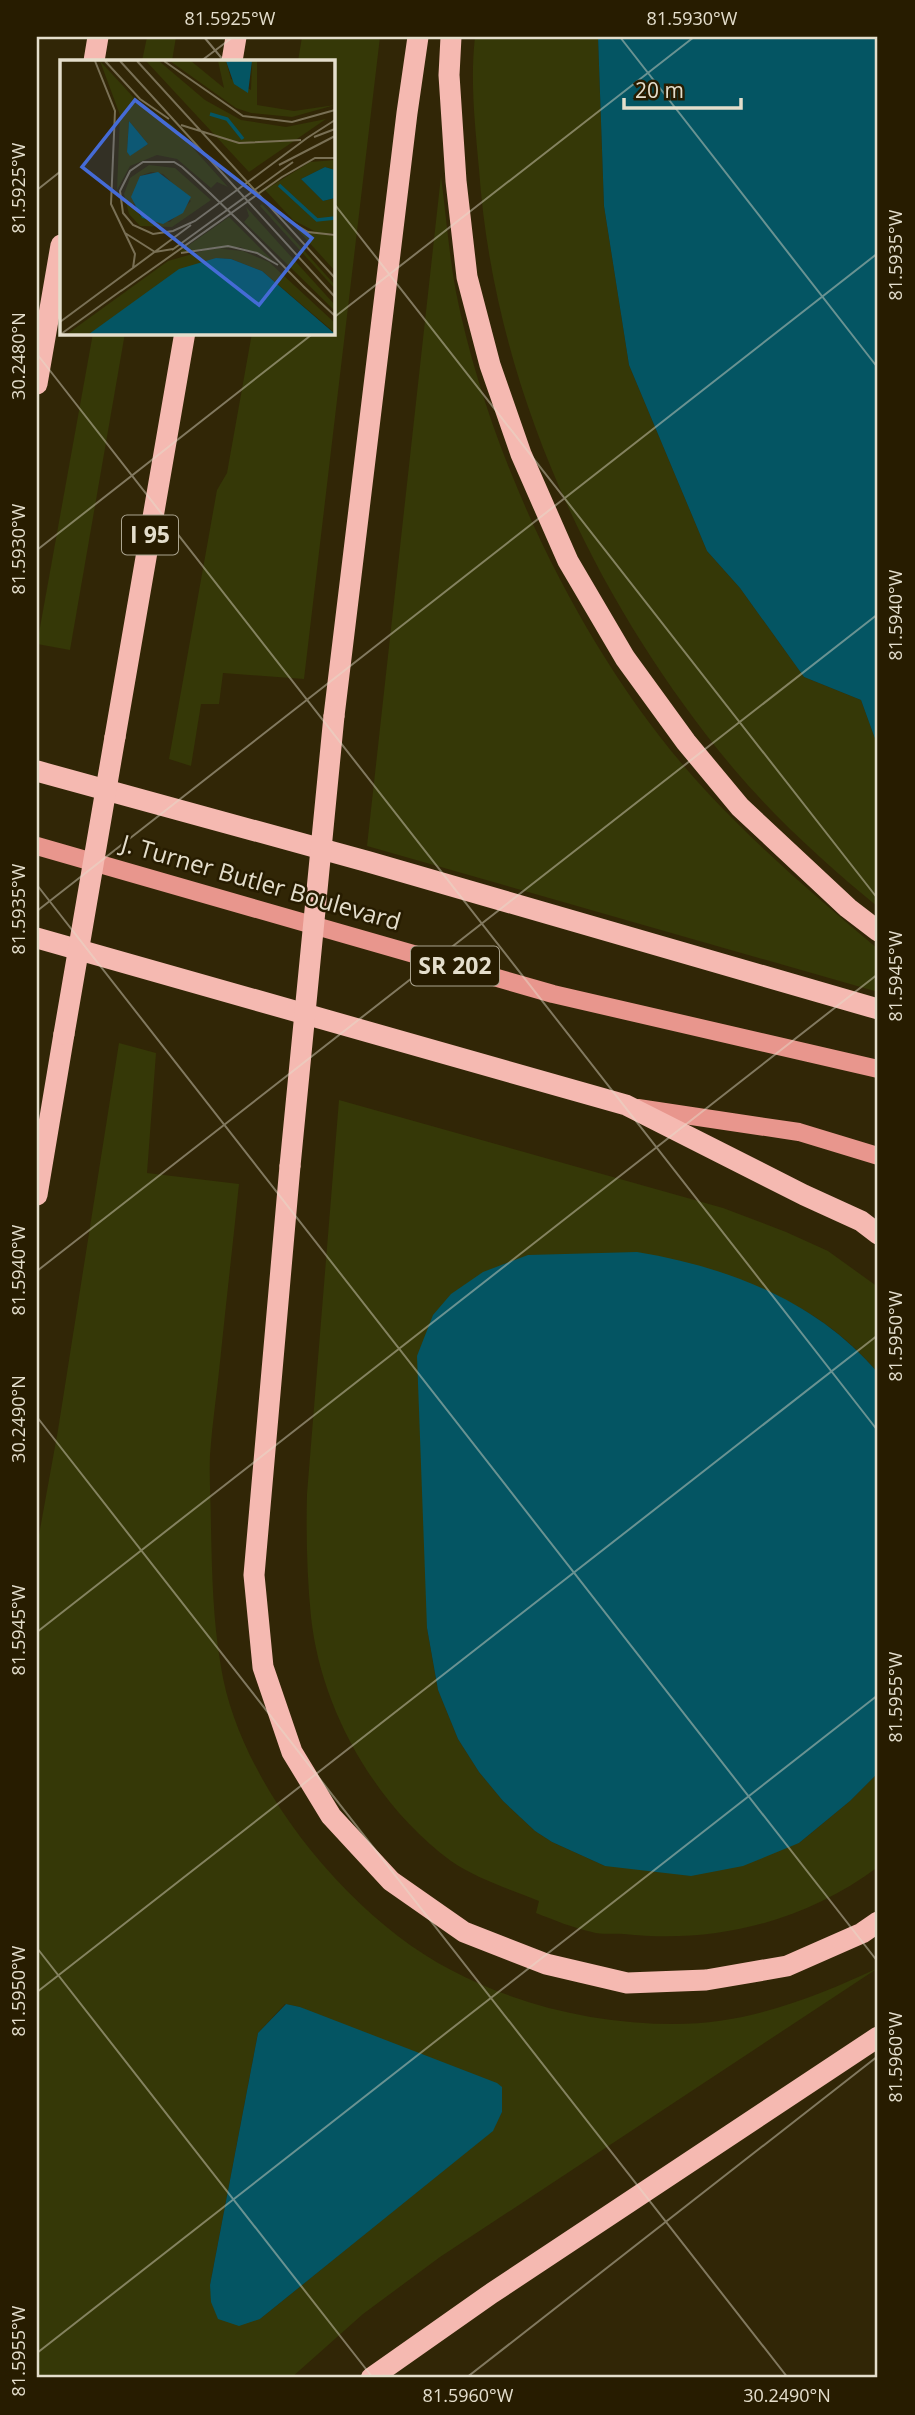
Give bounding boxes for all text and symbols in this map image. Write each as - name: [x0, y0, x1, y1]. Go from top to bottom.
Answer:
- text: 81.5925°W: [185, 6, 276, 30]
- text: 81.5930°W: [647, 6, 738, 30]
- inset map: [60, 60, 334, 334]
- scale bar: [624, 66, 742, 110]
- text: 20 m: [635, 76, 684, 104]
- text: 81.5925°W: [6, 142, 30, 233]
- text: 81.5935°W: [883, 209, 907, 300]
- text: 30.2480°N: [6, 312, 30, 400]
- text: 81.5930°W: [6, 503, 30, 594]
- road number: I 95: [122, 516, 178, 554]
- text: 81.5940°W: [883, 569, 907, 660]
- street label: J. Turner Butler Boulevard: [116, 825, 405, 937]
- text: 81.5935°W: [6, 863, 30, 954]
- text: 81.5945°W: [883, 930, 907, 1021]
- road number: SR 202: [411, 946, 499, 986]
- text: 81.5940°W: [6, 1224, 30, 1315]
- text: 81.5950°W: [883, 1290, 907, 1381]
- text: 30.2490°N: [6, 1375, 30, 1463]
- text: 81.5945°W: [6, 1584, 30, 1675]
- text: 81.5955°W: [883, 1651, 907, 1742]
- text: 81.5950°W: [6, 1945, 30, 2036]
- text: 81.5960°W: [883, 2011, 907, 2102]
- text: 81.5955°W: [6, 2305, 30, 2396]
- text: 81.5960°W: [423, 2383, 514, 2407]
- text: 30.2490°N: [743, 2383, 831, 2407]

